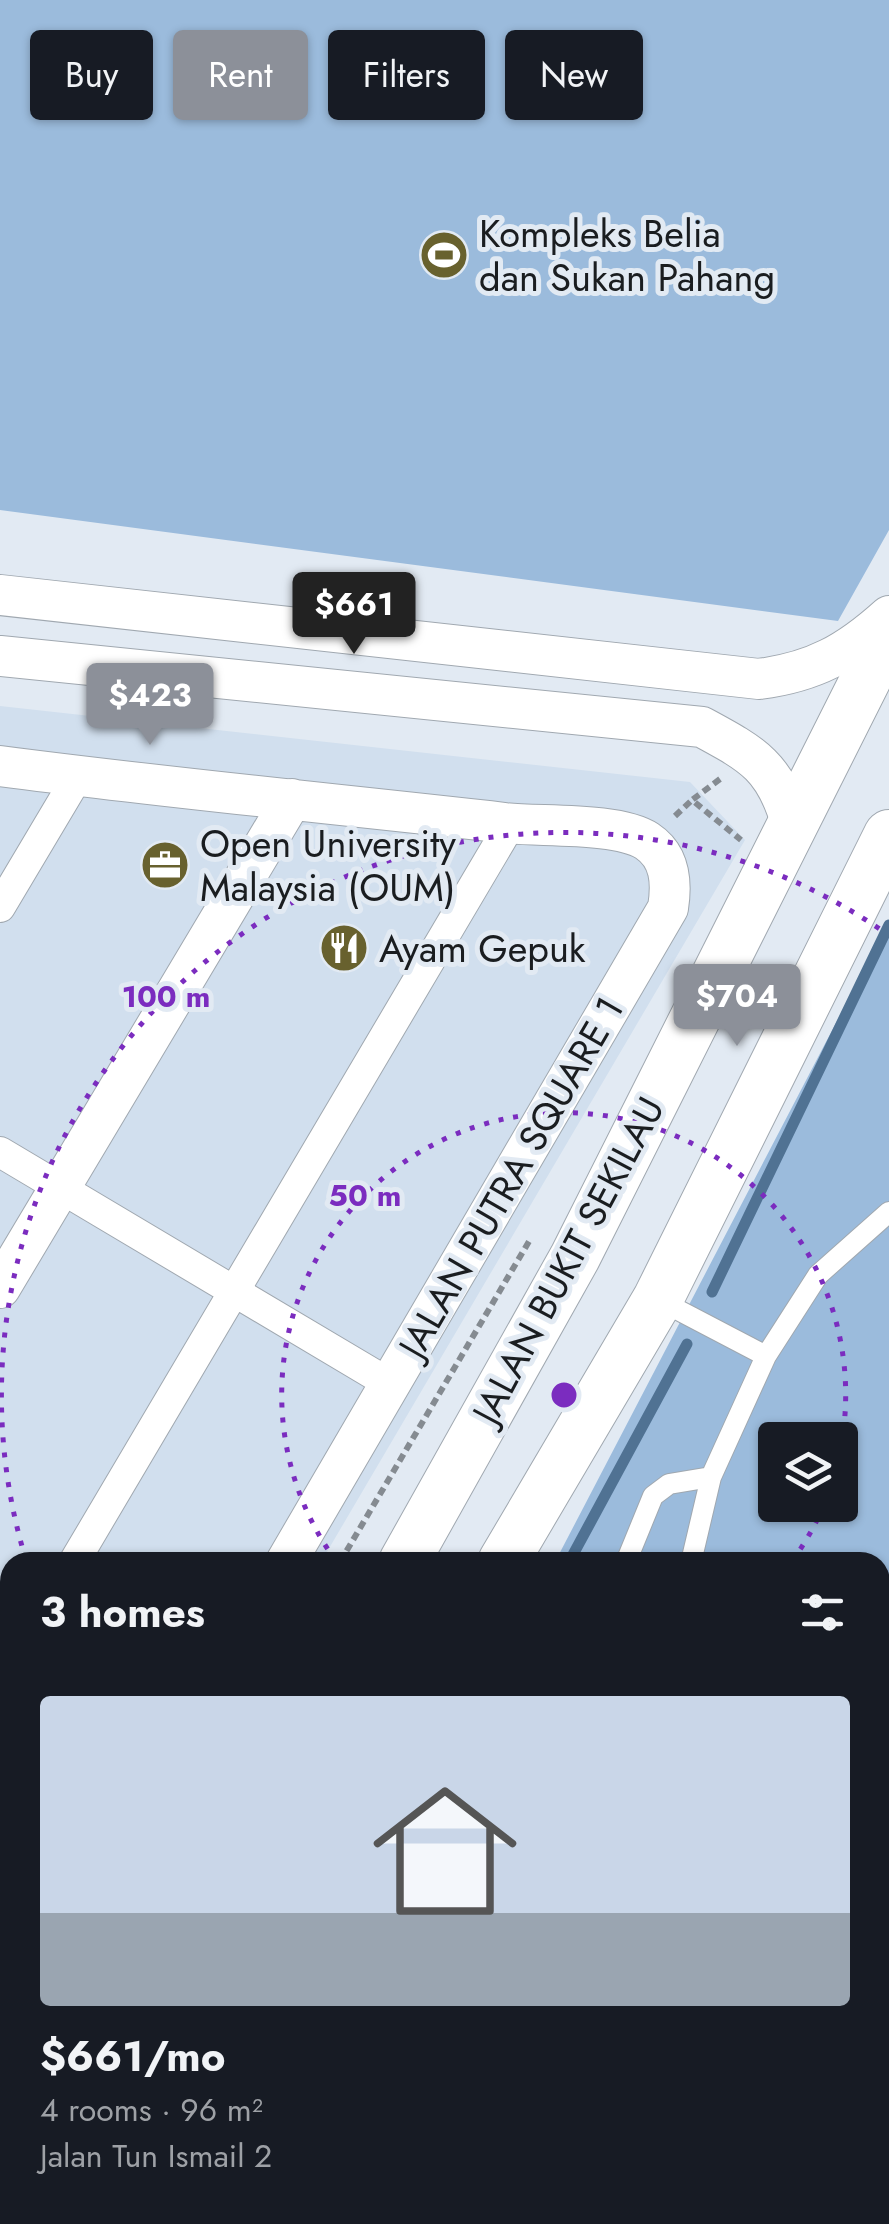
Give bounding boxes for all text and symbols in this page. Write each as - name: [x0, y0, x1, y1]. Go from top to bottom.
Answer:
- chip: Buy: [30, 30, 153, 120]
- chip: Rent: [173, 30, 308, 120]
- chip: Filters: [328, 30, 485, 120]
- chip: New: [505, 30, 643, 120]
- place label: Kompleks Belia dan Sukan Pahang: [479, 206, 775, 305]
- sports icon: Kompleks Belia dan Sukan Pahang: [418, 229, 470, 281]
- pin: $661: [295, 572, 413, 657]
- text: $661: [314, 581, 394, 627]
- pin: $423: [91, 663, 209, 748]
- text: $423: [108, 672, 192, 718]
- place label: Open University Malaysia (OUM): [200, 816, 456, 915]
- office icon: Open University Malaysia (OUM): [139, 839, 191, 891]
- place label: Ayam Gepuk: [379, 921, 586, 976]
- restaurant icon: Ayam Gepuk: [318, 922, 370, 974]
- pin: $704: [678, 964, 796, 1049]
- text: $704: [696, 973, 778, 1019]
- text: 100 m: [122, 975, 210, 1018]
- street label: JALAN PUTRA SQUARE 1: [382, 986, 637, 1372]
- street label: JALAN BUKIT SEKILAU: [456, 1087, 677, 1438]
- text: 50 m: [329, 1174, 401, 1217]
- centre of rings: [546, 1377, 582, 1413]
- map controls: [758, 1422, 858, 1522]
- button: layers: [758, 1422, 858, 1522]
- text: 3 homes: [40, 1582, 205, 1643]
- icon: filters: [795, 1585, 850, 1640]
- icon: home: [355, 1761, 535, 1941]
- text: $661/mo: [40, 2026, 226, 2087]
- text: 4 rooms · 96 m²: [40, 2087, 263, 2133]
- text: Jalan Tun Ismail 2: [40, 2133, 272, 2179]

